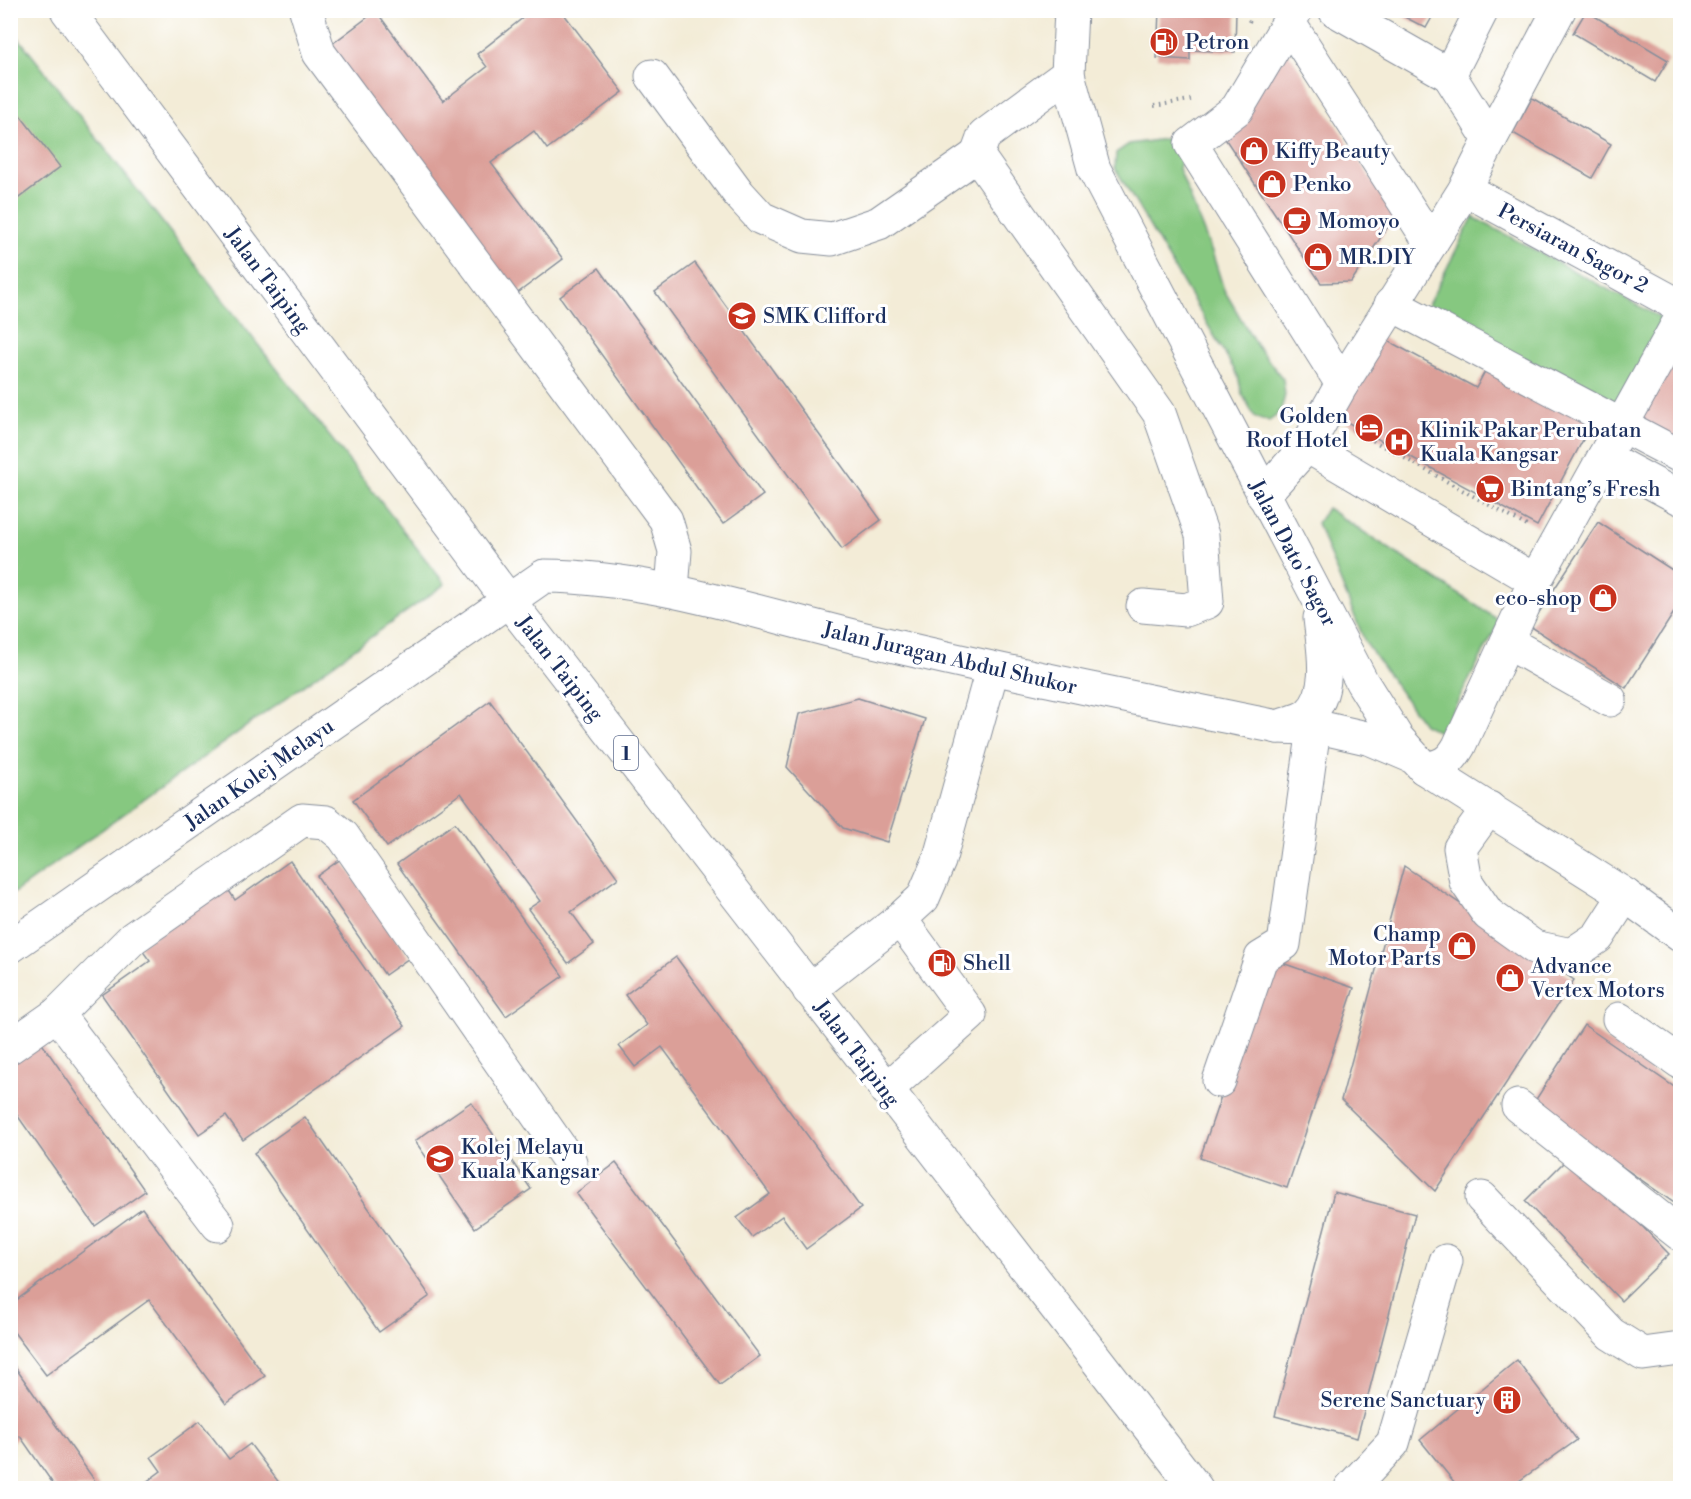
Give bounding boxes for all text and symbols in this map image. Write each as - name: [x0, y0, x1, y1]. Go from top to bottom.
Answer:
- fuel station icon: Petron: [1148, 26, 1180, 58]
- place label: Petron: [1185, 30, 1250, 56]
- shop icon: Kiffy Beauty: [1238, 135, 1270, 167]
- place label: Kiffy Beauty: [1275, 139, 1392, 165]
- shop icon: Penko: [1256, 168, 1288, 200]
- place label: Penko: [1293, 172, 1352, 198]
- street label: Persiaran Sagor 2: [1493, 198, 1652, 299]
- cafe icon: Momoyo: [1281, 205, 1313, 237]
- place label: Momoyo: [1318, 209, 1400, 235]
- street label: Jalan Taiping: [218, 221, 316, 339]
- shop icon: MR.DIY: [1302, 241, 1334, 273]
- place label: MR.DIY: [1339, 245, 1416, 271]
- school or university icon: SMK Clifford: [726, 300, 758, 332]
- place label: SMK Clifford: [763, 304, 887, 330]
- place label: Golden Roof Hotel: [1246, 404, 1348, 454]
- hotel icon: Golden Roof Hotel: [1353, 412, 1385, 444]
- place label: Klinik Pakar Perubatan Kuala Kangsar: [1420, 418, 1642, 468]
- hospital icon: Klinik Pakar Perubatan Kuala Kangsar: [1383, 426, 1415, 458]
- supermarket icon: Bintang’s Fresh: [1474, 473, 1506, 505]
- street label: Jalan Dato' Sagor: [1242, 475, 1342, 631]
- place label: Bintang’s Fresh: [1510, 477, 1661, 503]
- shop icon: eco-shop: [1587, 582, 1619, 614]
- place label: eco-shop: [1495, 586, 1582, 612]
- street label: Jalan Taiping: [509, 610, 609, 727]
- street label: Jalan Juragan Abdul Shukor: [819, 617, 1080, 701]
- street label: Jalan Kolej Melayu: [179, 714, 339, 837]
- road number: 1: [614, 736, 638, 770]
- place label: Champ Motor Parts: [1328, 922, 1441, 972]
- shop icon: Champ Motor Parts: [1446, 930, 1478, 962]
- fuel station icon: Shell: [926, 947, 958, 979]
- place label: Shell: [963, 951, 1011, 977]
- place label: Advance Vertex Motors: [1530, 954, 1665, 1004]
- shop icon: Advance Vertex Motors: [1494, 962, 1526, 994]
- street label: Jalan Taiping: [807, 994, 905, 1112]
- place label: Kolej Melayu Kuala Kangsar: [461, 1135, 599, 1185]
- school or university icon: Kolej Melayu Kuala Kangsar: [424, 1143, 456, 1175]
- building icon: Serene Sanctuary: [1491, 1384, 1523, 1416]
- place label: Serene Sanctuary: [1321, 1388, 1487, 1414]

